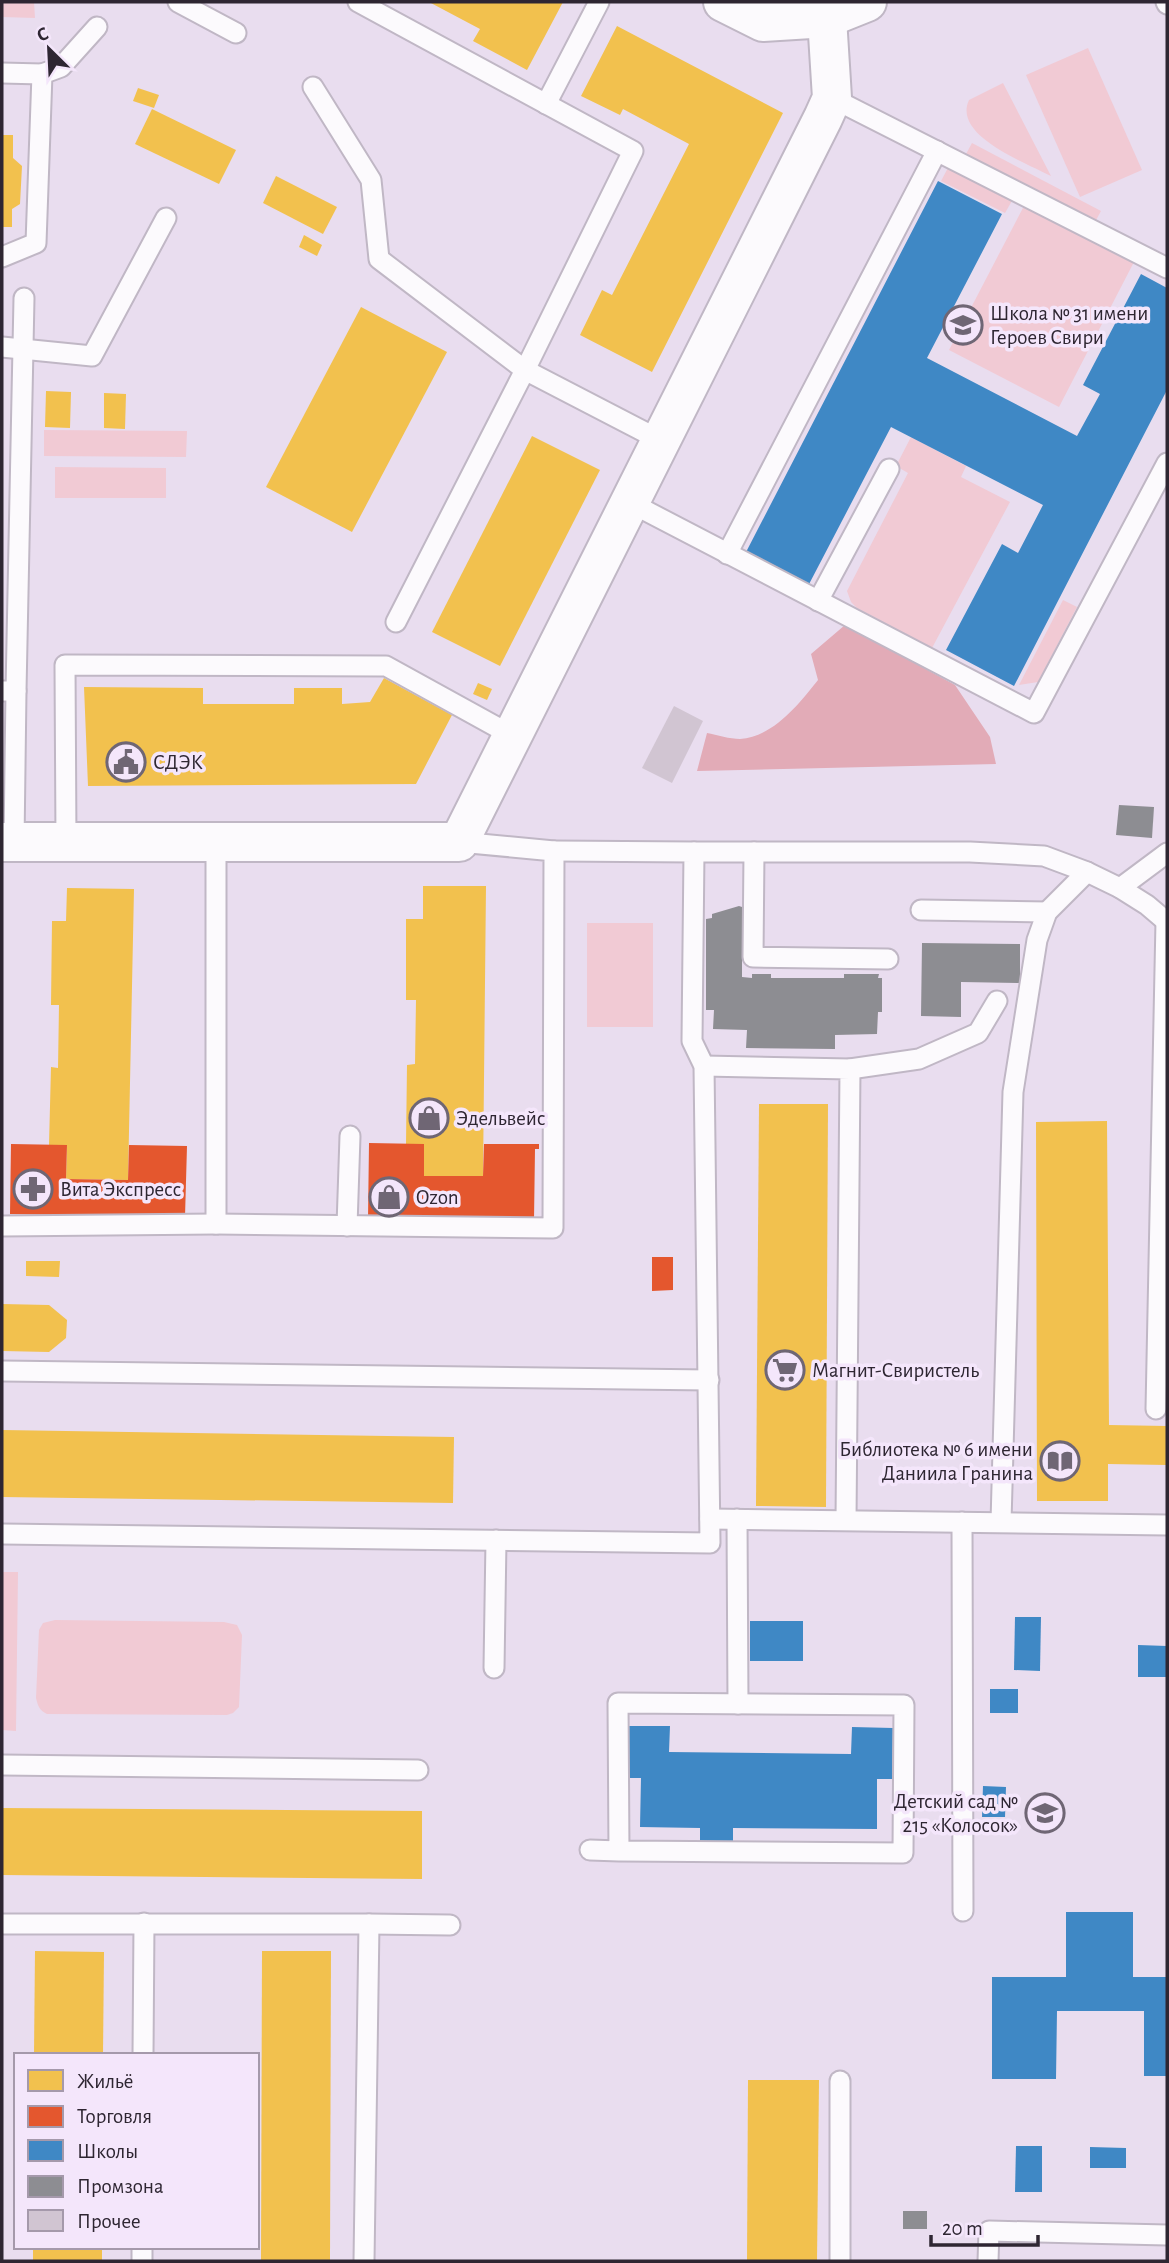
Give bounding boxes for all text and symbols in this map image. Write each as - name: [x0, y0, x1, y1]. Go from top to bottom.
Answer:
- north arrow: [14, 14, 84, 84]
- text: С: [34, 24, 51, 46]
- place label: Школа № 31 имени Героев Свири: [990, 303, 1148, 348]
- school or university icon: Школа № 31 имени Героев Свири: [942, 304, 984, 346]
- public building icon: СДЭК: [105, 741, 147, 783]
- place label: СДЭК: [153, 752, 203, 773]
- shop icon: Эдельвейс: [408, 1097, 450, 1139]
- place label: Эдельвейс: [456, 1108, 545, 1129]
- pharmacy icon: Вита Экспресс: [12, 1168, 54, 1210]
- shop icon: Ozon: [368, 1176, 410, 1218]
- place label: Вита Экспресс: [60, 1179, 181, 1200]
- place label: Ozon: [416, 1187, 459, 1208]
- supermarket icon: Магнит-Свиристель: [764, 1349, 806, 1391]
- place label: Магнит-Свиристель: [812, 1360, 979, 1381]
- place label: Библиотека № 6 имени Даниила Гранина: [839, 1439, 1033, 1484]
- library icon: Библиотека № 6 имени Даниила Гранина: [1039, 1440, 1081, 1482]
- place label: Детский сад № 215 «Колосок»: [894, 1791, 1018, 1836]
- school or university icon: Детский сад № 215 «Колосок»: [1024, 1792, 1066, 1834]
- legend: [14, 2053, 259, 2249]
- text: Жильё: [77, 2071, 133, 2092]
- text: Торговля: [77, 2106, 152, 2127]
- text: Школы: [77, 2141, 138, 2162]
- text: Промзона: [77, 2176, 164, 2197]
- scale bar: [931, 2204, 1038, 2248]
- text: Прочее: [77, 2211, 141, 2232]
- text: 20 m: [942, 2218, 983, 2239]

